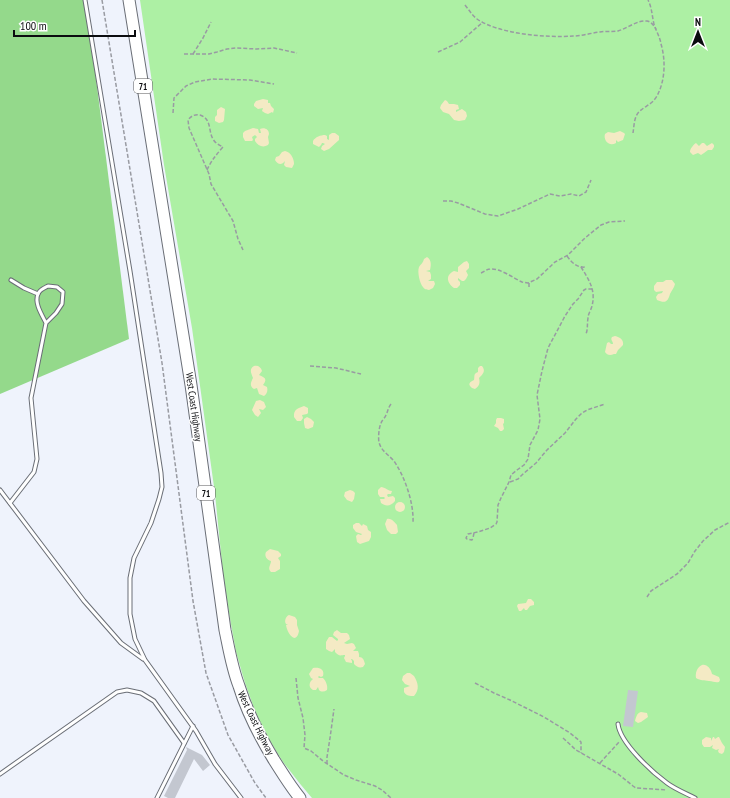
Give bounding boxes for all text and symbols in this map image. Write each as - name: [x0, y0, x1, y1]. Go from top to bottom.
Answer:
- scale bar: [14, 12, 135, 38]
- north arrow: [678, 12, 718, 52]
- text: N: [695, 15, 701, 29]
- text: 100 m: [20, 18, 47, 33]
- road number: 71: [134, 79, 152, 93]
- street label: West Coast Highway: [183, 372, 205, 443]
- road number: 71: [197, 486, 215, 500]
- street label: West Coast Highway: [235, 689, 277, 757]

